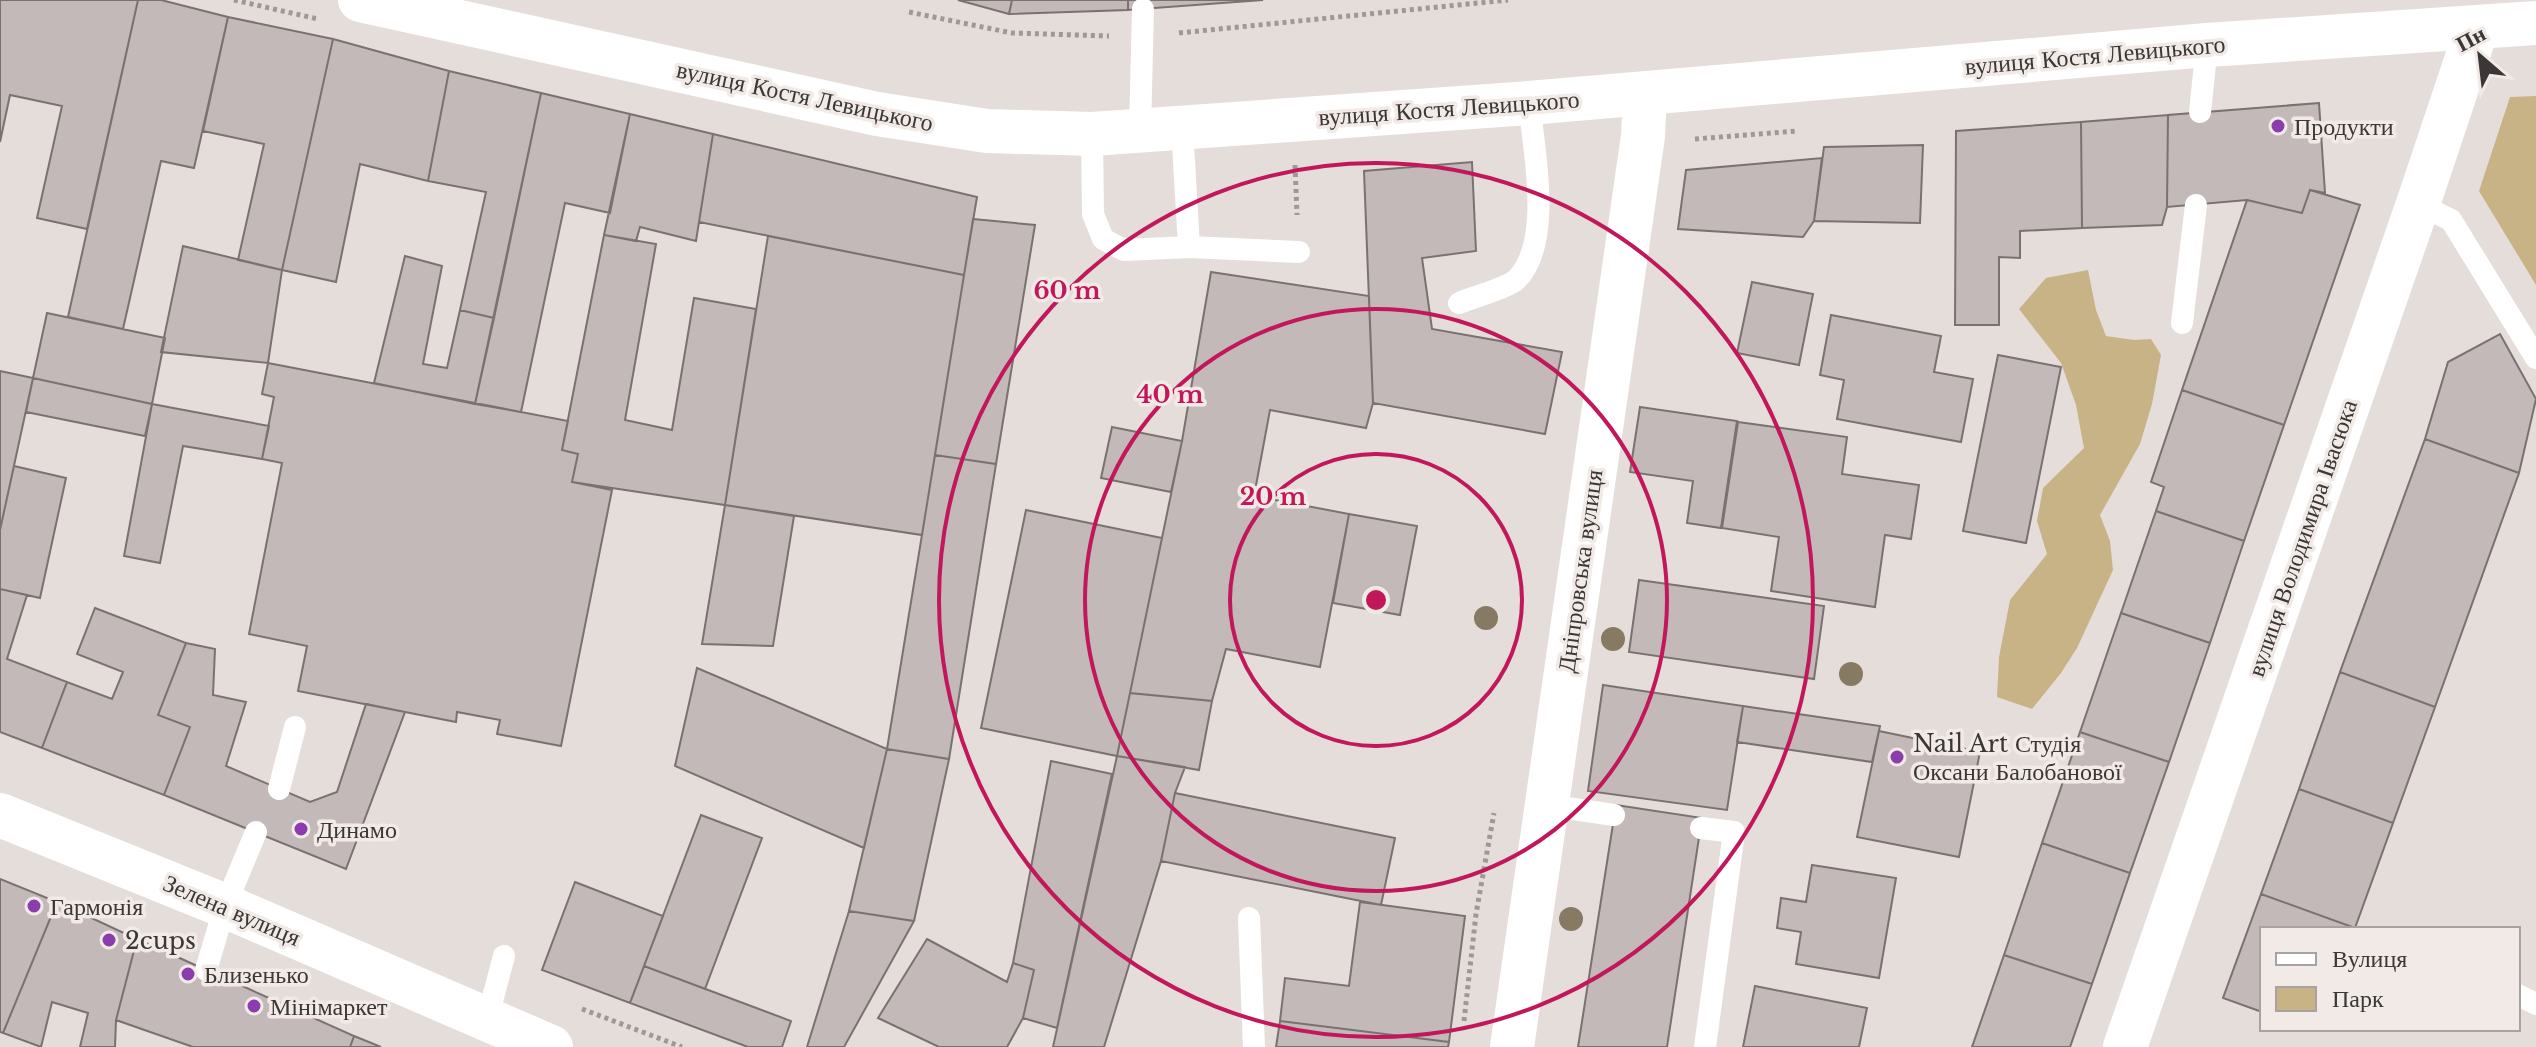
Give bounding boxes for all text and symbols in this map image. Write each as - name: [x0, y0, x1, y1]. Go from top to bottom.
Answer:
- north arrow: [2440, 16, 2520, 96]
- text: Пн: [2451, 20, 2491, 58]
- street label: вулиця Костя Левицького: [1963, 29, 2227, 81]
- street label: вулиця Костя Левицького: [674, 55, 936, 137]
- street label: вулиця Костя Левицького: [1317, 84, 1581, 132]
- place label: Продукти: [2294, 112, 2394, 141]
- marker: Продукти: [2269, 117, 2287, 135]
- text: 60 m: [1033, 276, 1101, 305]
- text: 40 m: [1137, 380, 1204, 409]
- street label: вулиця Володимира Івасюка: [2241, 395, 2363, 680]
- street label: Дніпровська вулиця: [1551, 468, 1609, 674]
- text: 20 m: [1240, 482, 1307, 511]
- centre of rings: [1362, 586, 1390, 614]
- place label: Nail Art Студія Оксани Балобанової: [1913, 729, 2122, 786]
- marker: Nail Art Студія Оксани Балобанової: [1888, 748, 1906, 766]
- place label: Динамо: [317, 815, 397, 844]
- marker: Динамо: [292, 820, 310, 838]
- street label: Зелена вулиця: [159, 868, 305, 952]
- place label: Гармонія: [50, 892, 143, 921]
- marker: Гармонія: [25, 897, 43, 915]
- place label: 2cups: [125, 926, 196, 955]
- legend: [2260, 927, 2520, 1031]
- marker: 2cups: [100, 931, 118, 949]
- text: Вулиця: [2332, 944, 2407, 973]
- place label: Близенько: [204, 960, 309, 989]
- marker: Близенько: [179, 965, 197, 983]
- text: Парк: [2332, 984, 2384, 1013]
- place label: Мінімаркет: [270, 992, 388, 1021]
- marker: Мінімаркет: [245, 997, 263, 1015]

